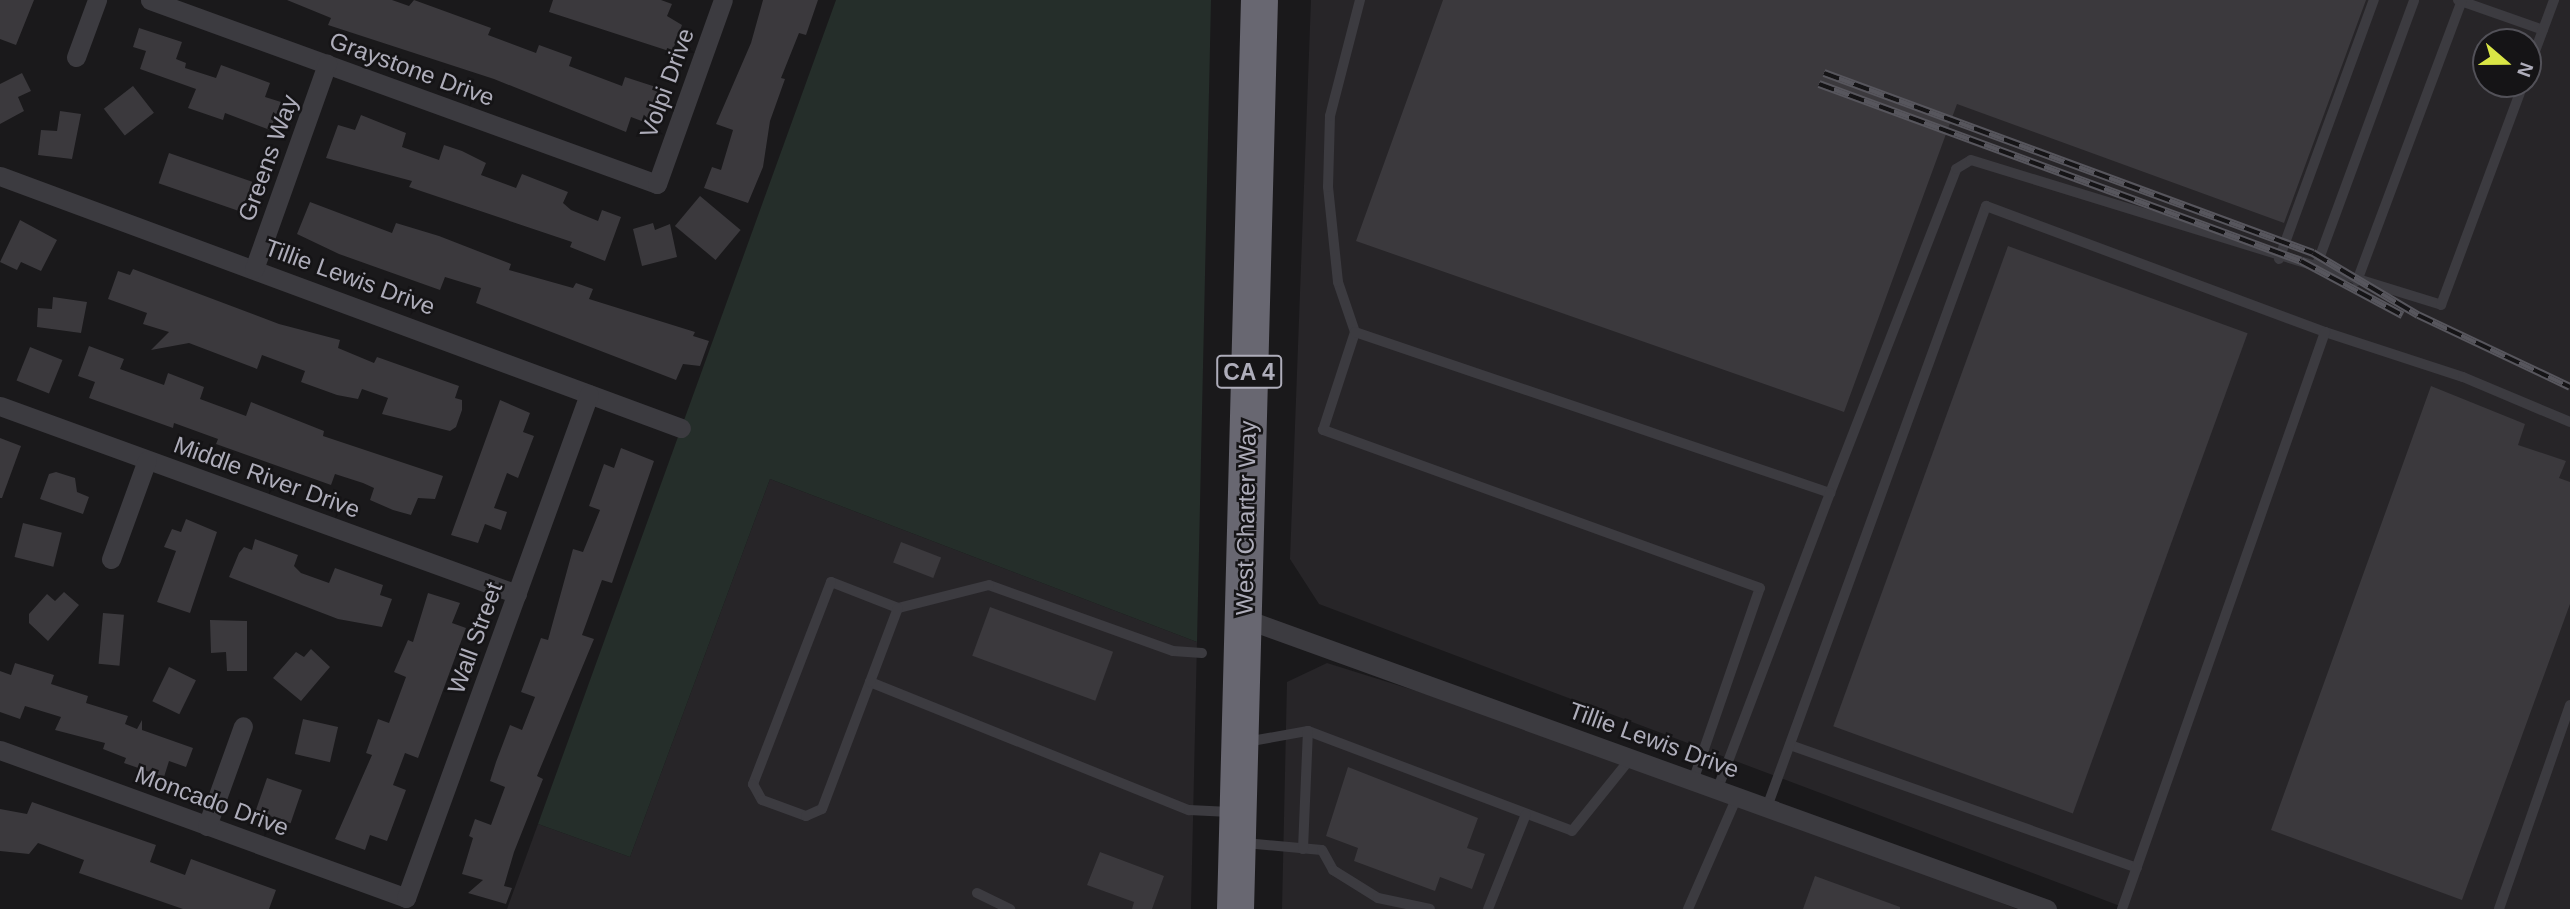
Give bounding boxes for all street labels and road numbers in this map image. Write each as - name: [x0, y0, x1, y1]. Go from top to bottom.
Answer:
- street label: Volpi Drive: [634, 24, 700, 142]
- street label: Graystone Drive: [326, 26, 498, 112]
- street label: Greens Way: [232, 91, 304, 225]
- street label: Tillie Lewis Drive: [261, 233, 439, 321]
- road number: CA 4: [1216, 352, 1282, 392]
- street label: West Charter Way: [1230, 420, 1262, 616]
- street label: Middle River Drive: [170, 430, 364, 524]
- street label: Wall Street: [442, 578, 508, 698]
- street label: Tillie Lewis Drive: [1565, 696, 1743, 784]
- street label: Moncado Drive: [131, 760, 293, 842]

